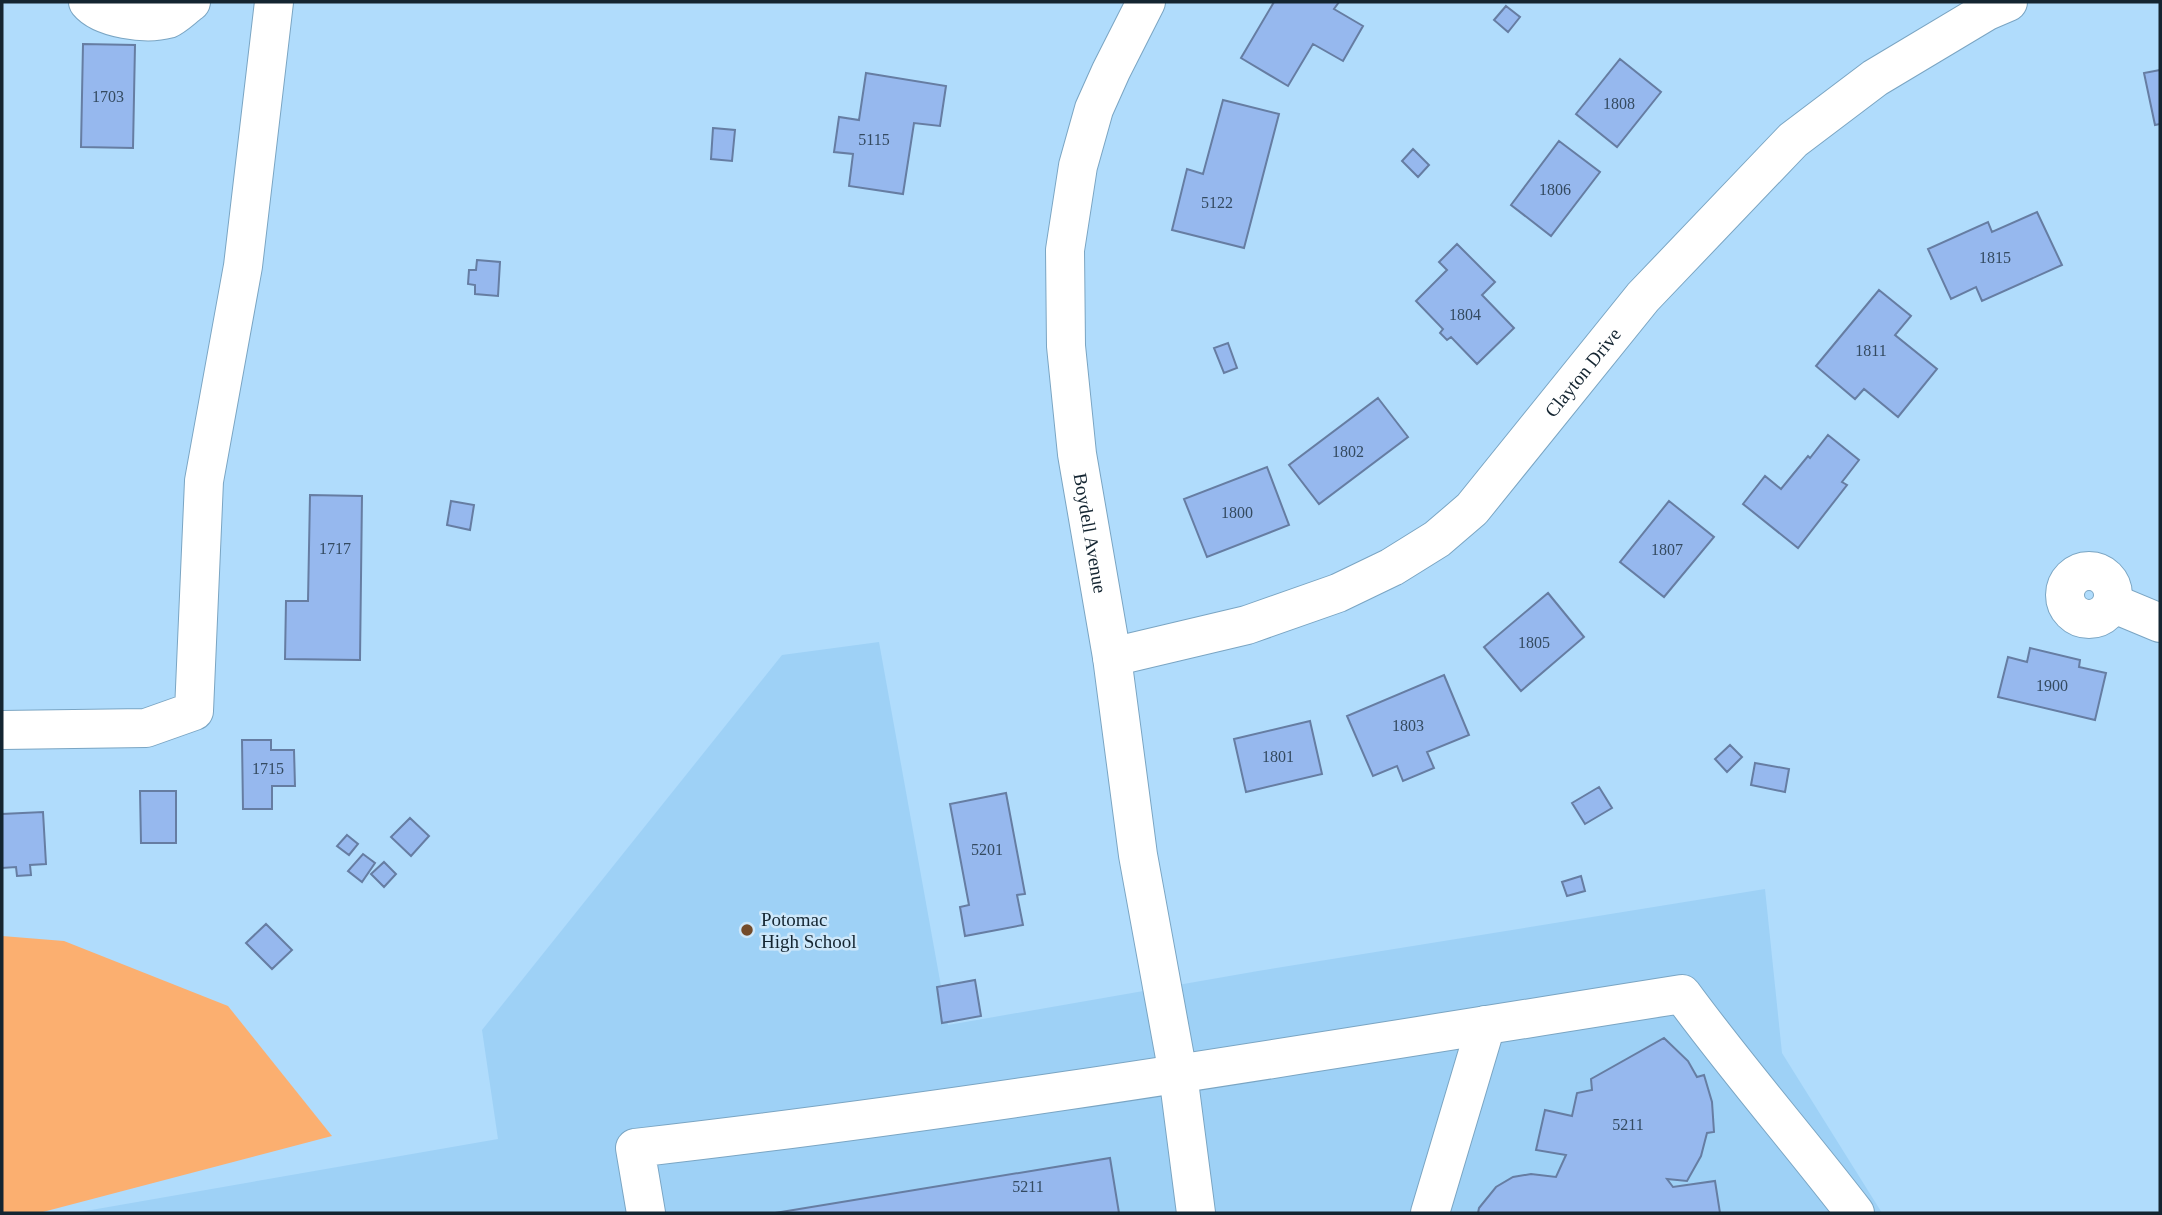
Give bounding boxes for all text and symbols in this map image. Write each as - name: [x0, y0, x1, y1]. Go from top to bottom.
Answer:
- house number: 1703: [92, 88, 124, 105]
- house number: 1808: [1603, 95, 1635, 112]
- house number: 5115: [858, 131, 890, 148]
- house number: 1806: [1539, 181, 1571, 198]
- house number: 5122: [1201, 194, 1233, 211]
- house number: 1815: [1979, 249, 2011, 266]
- house number: 1804: [1449, 306, 1481, 323]
- street label: Clayton Drive: [1540, 323, 1624, 421]
- house number: 1811: [1855, 342, 1887, 359]
- house number: 1802: [1332, 443, 1364, 460]
- street label: Boydell Avenue: [1070, 471, 1111, 595]
- house number: 1800: [1221, 504, 1253, 521]
- house number: 1717: [319, 540, 351, 557]
- house number: 1807: [1651, 541, 1683, 558]
- house number: 1805: [1518, 634, 1550, 651]
- house number: 1900: [2036, 677, 2068, 694]
- house number: 1803: [1392, 717, 1424, 734]
- house number: 1801: [1262, 748, 1294, 765]
- house number: 1715: [252, 760, 284, 777]
- house number: 5201: [971, 841, 1003, 858]
- place label: Potomac High School: [761, 909, 857, 952]
- marker: Potomac High School: [739, 922, 755, 938]
- house number: 5211: [1612, 1116, 1644, 1133]
- house number: 5211: [1012, 1178, 1044, 1195]

